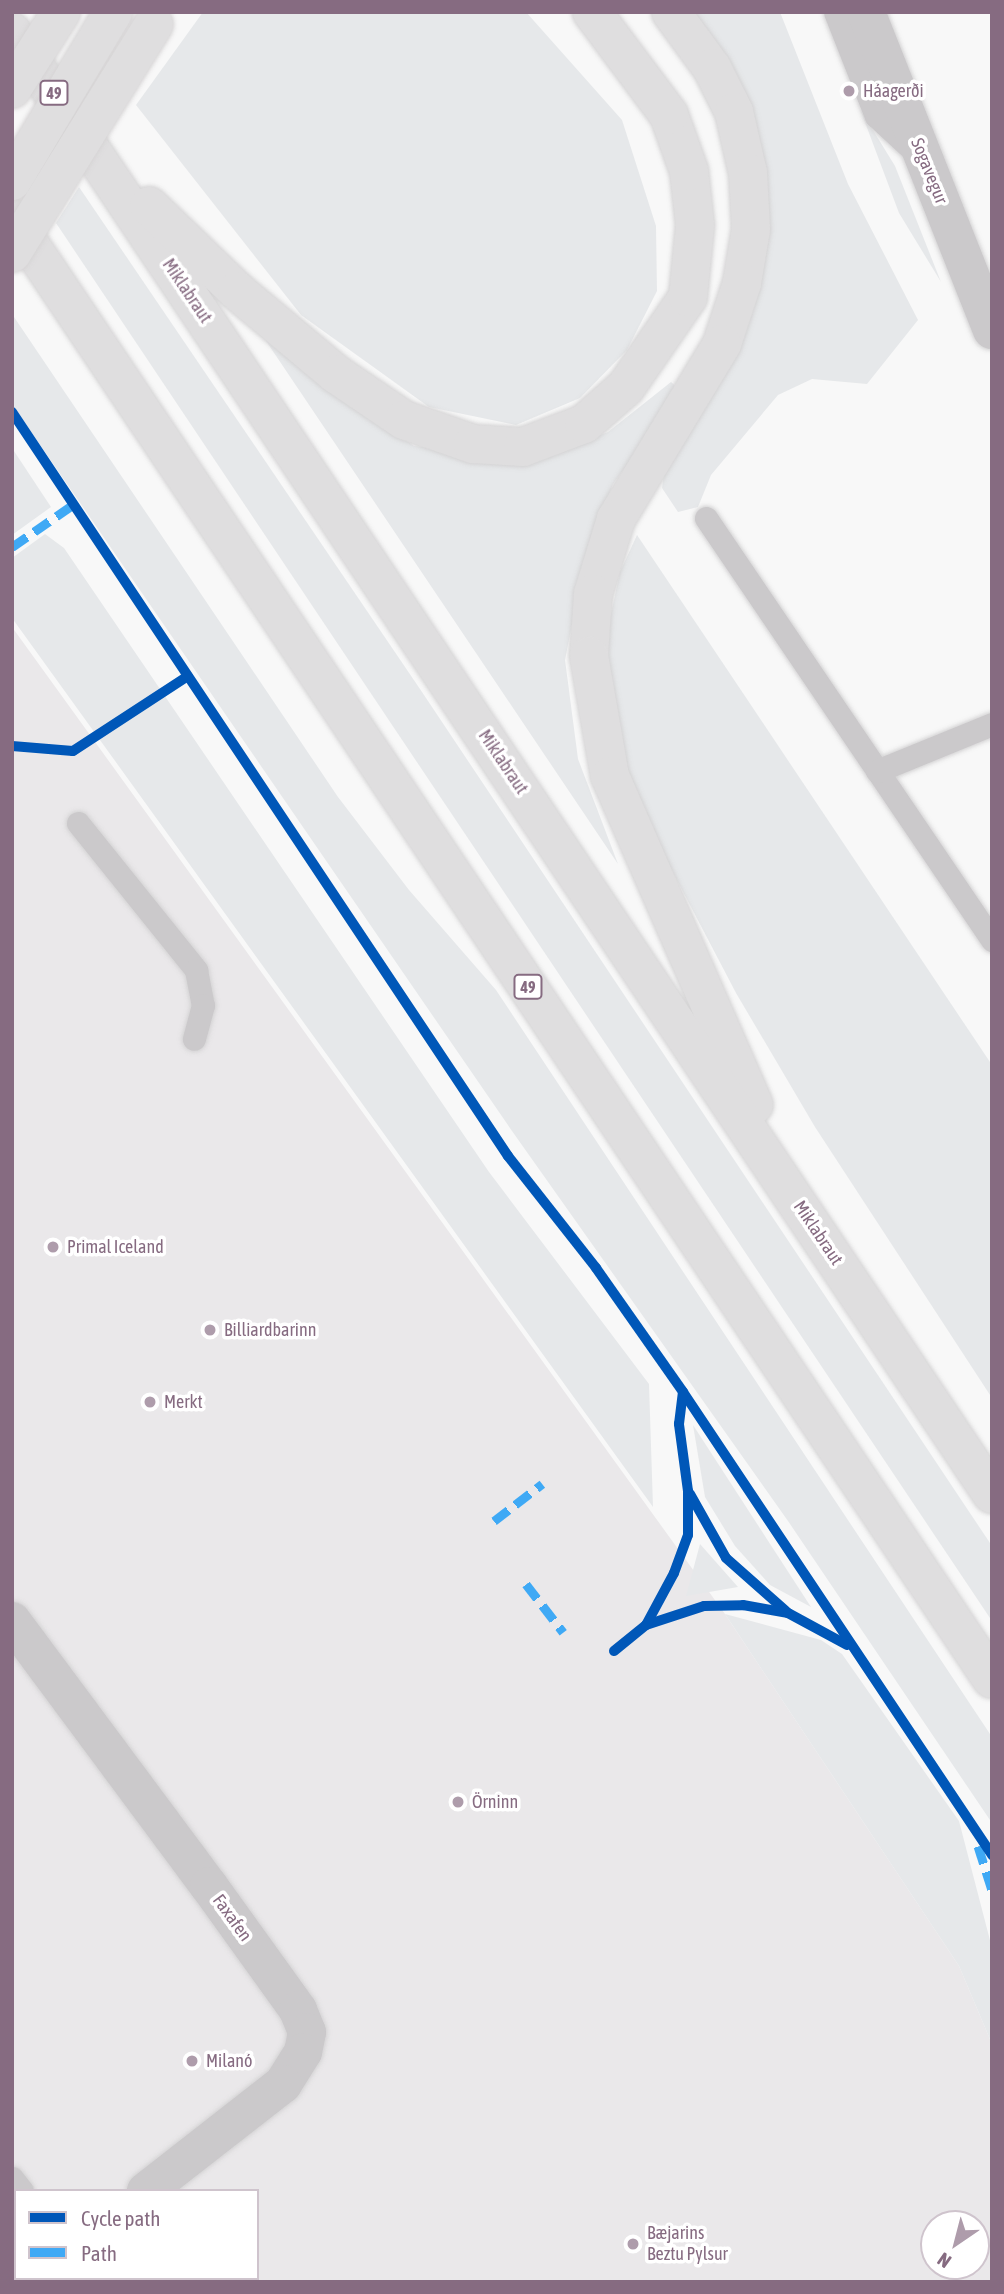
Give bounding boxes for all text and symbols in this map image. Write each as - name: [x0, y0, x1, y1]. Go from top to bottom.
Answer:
- road number: 49: [38, 80, 70, 106]
- place label: Háagerði: [863, 80, 924, 102]
- marker: Háagerði: [841, 83, 857, 99]
- street label: Sogavegur: [906, 135, 952, 207]
- street label: Miklabraut: [158, 255, 216, 327]
- street label: Miklabraut: [474, 726, 532, 798]
- road number: 49: [512, 974, 544, 1000]
- street label: Miklabraut: [789, 1197, 847, 1269]
- place label: Primal Iceland: [67, 1236, 164, 1258]
- marker: Primal Iceland: [45, 1239, 61, 1255]
- place label: Billiardbarinn: [224, 1319, 316, 1341]
- marker: Billiardbarinn: [202, 1322, 218, 1338]
- place label: Merkt: [164, 1391, 203, 1413]
- marker: Merkt: [142, 1394, 158, 1410]
- place label: Örninn: [472, 1791, 518, 1813]
- marker: Örninn: [450, 1794, 466, 1810]
- street label: Faxafen: [208, 1890, 256, 1946]
- place label: Milanó: [206, 2050, 253, 2072]
- marker: Milanó: [184, 2053, 200, 2069]
- legend: [14, 2189, 259, 2280]
- text: Cycle path: [81, 2206, 160, 2230]
- north arrow: [920, 2210, 990, 2280]
- place label: Bæjarins Beztu Pylsur: [647, 2223, 728, 2266]
- marker: Bæjarins Beztu Pylsur: [625, 2236, 641, 2252]
- text: Path: [81, 2241, 117, 2265]
- text: N: [933, 2248, 955, 2273]

